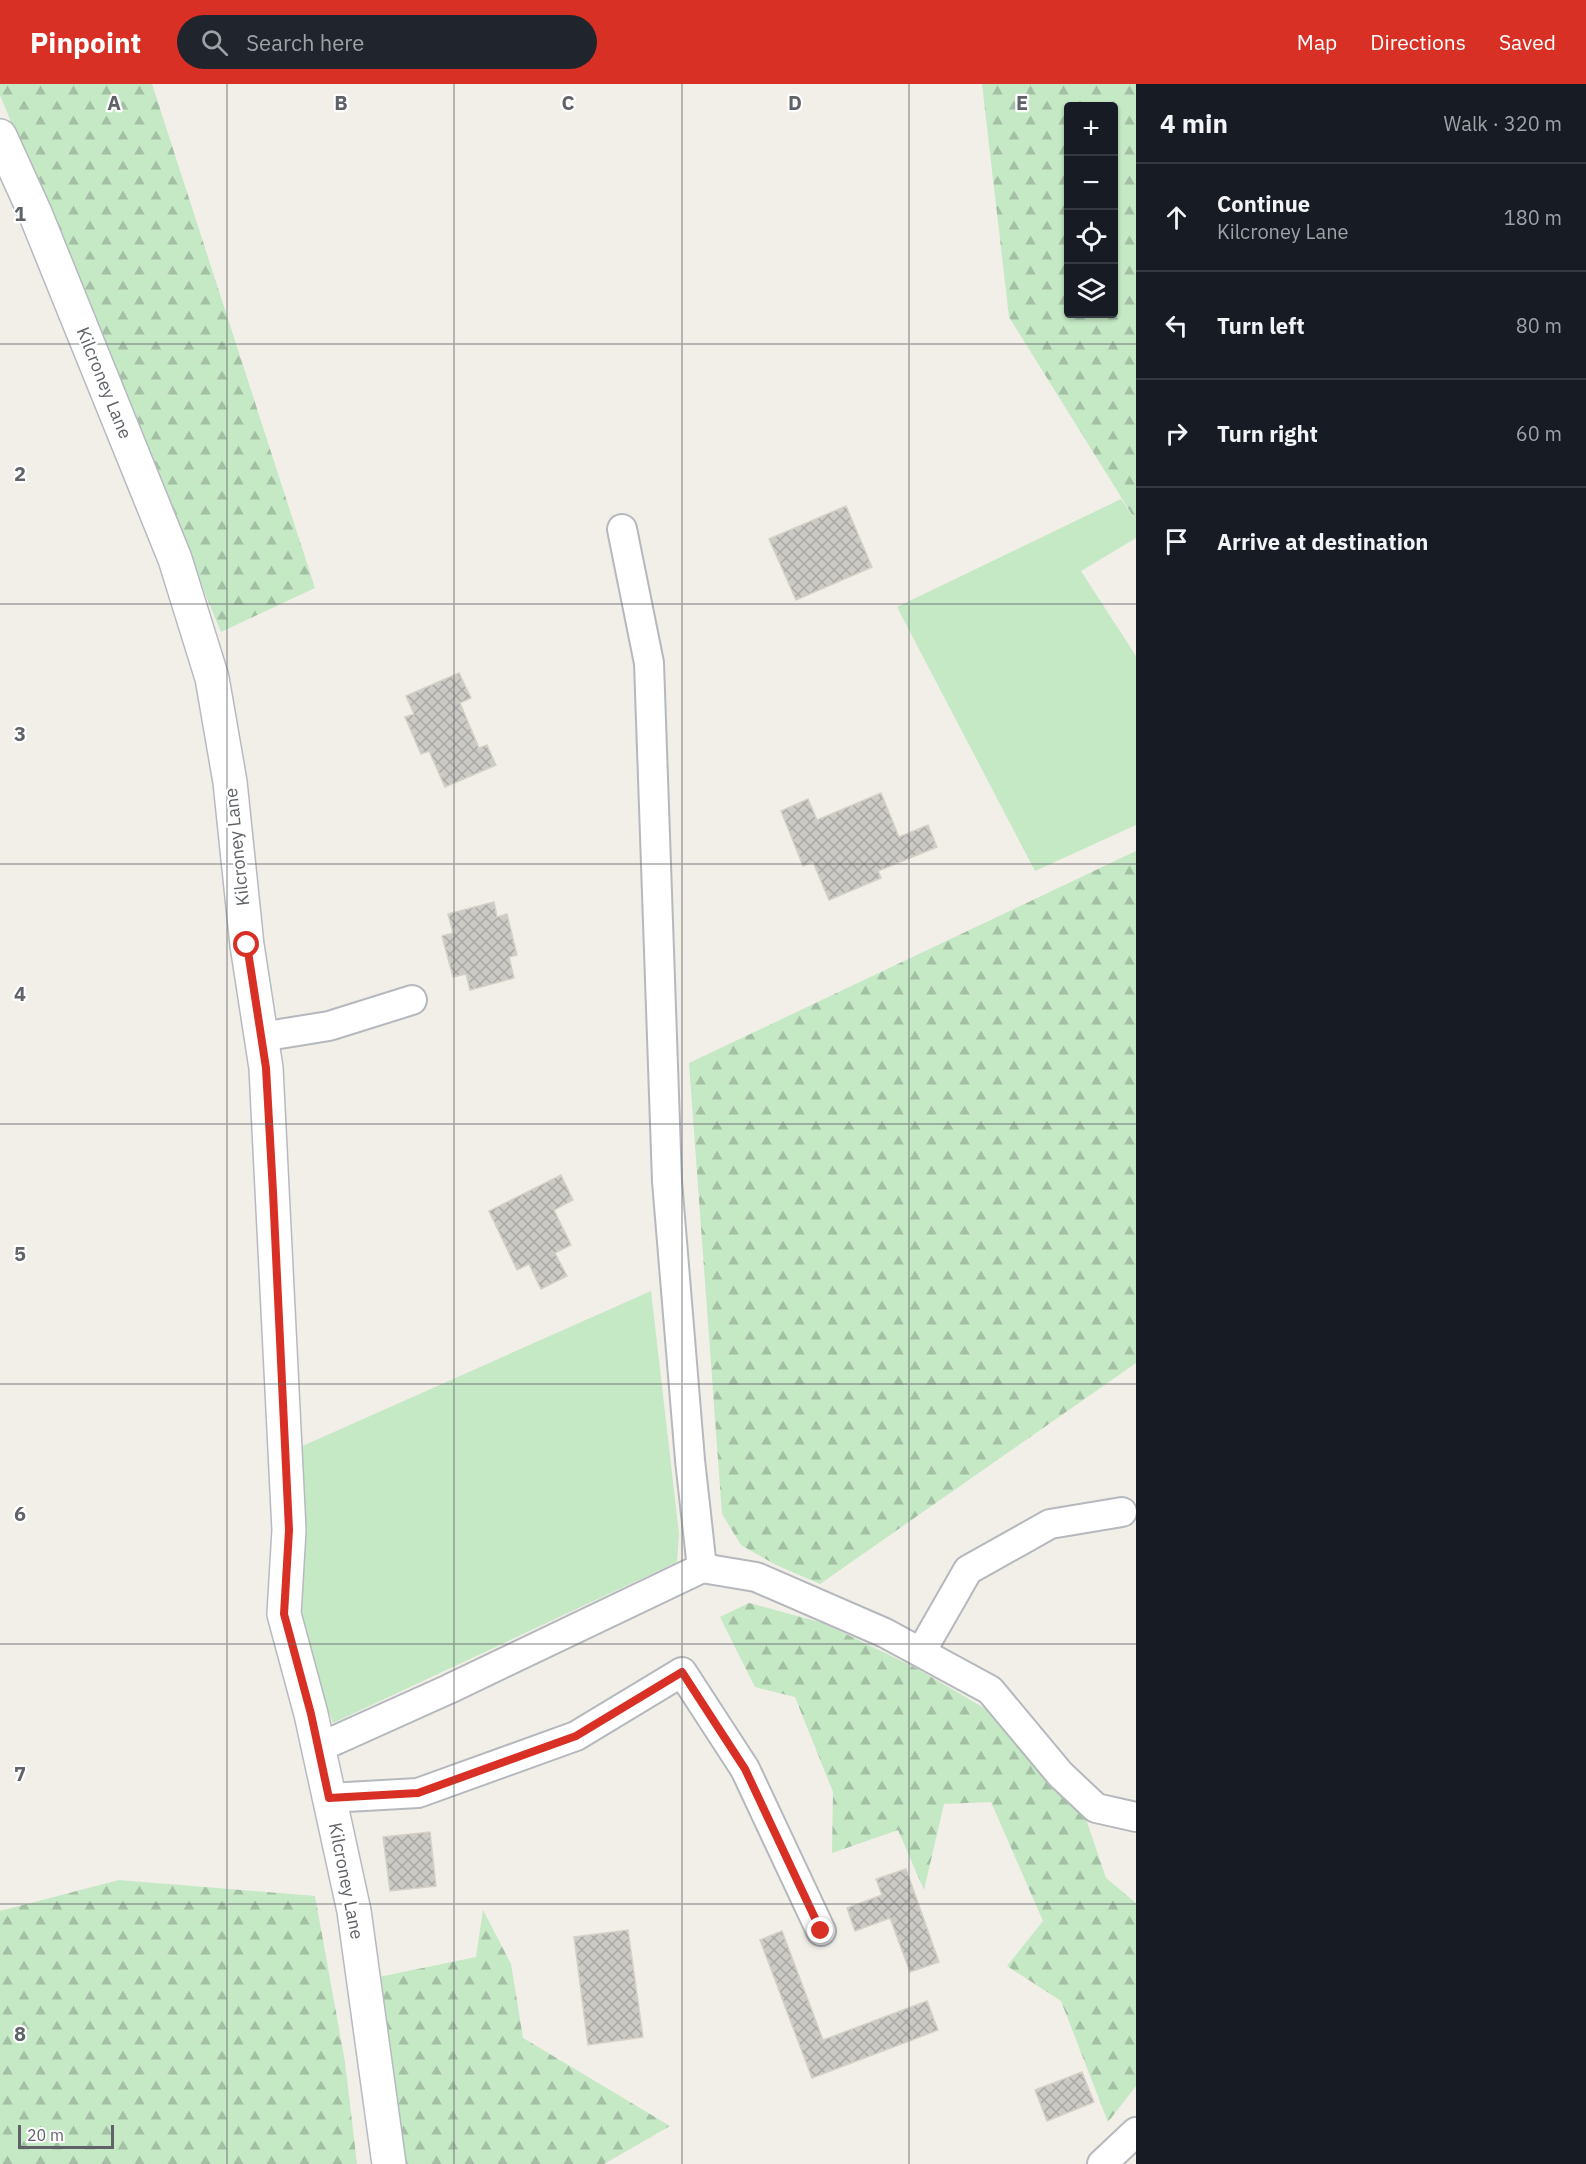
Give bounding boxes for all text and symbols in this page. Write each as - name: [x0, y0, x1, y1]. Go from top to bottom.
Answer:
- search box: [177, 15, 597, 69]
- text: Pinpoint: [30, 24, 141, 61]
- icon: search: [198, 26, 231, 59]
- text: Search here: [246, 28, 364, 57]
- text: Map: [1297, 28, 1337, 56]
- text: Directions: [1370, 28, 1466, 56]
- text: Saved: [1499, 28, 1556, 56]
- text: A: [107, 89, 121, 116]
- text: B: [334, 89, 348, 116]
- text: C: [561, 89, 575, 116]
- text: D: [788, 89, 802, 116]
- text: E: [1016, 89, 1028, 116]
- map controls: [1064, 102, 1118, 318]
- button: +: [1064, 102, 1118, 156]
- text: 4 min: [1160, 106, 1228, 140]
- text: Walk · 320 m: [1444, 110, 1562, 137]
- button: −: [1064, 156, 1118, 210]
- text: Continue: [1217, 189, 1310, 218]
- text: 1: [14, 200, 26, 227]
- icon: ahead: [1160, 201, 1193, 234]
- text: 180 m: [1504, 204, 1562, 231]
- button: locate: [1064, 210, 1118, 264]
- text: Kilcroney Lane: [1217, 218, 1349, 245]
- button: layers: [1064, 264, 1118, 318]
- icon: left: [1160, 309, 1193, 342]
- text: Turn left: [1217, 311, 1305, 340]
- text: 80 m: [1516, 312, 1562, 339]
- street label: Kilcroney Lane: [72, 324, 137, 442]
- icon: right: [1160, 417, 1193, 450]
- text: Turn right: [1217, 419, 1318, 448]
- text: 60 m: [1516, 420, 1562, 447]
- text: 2: [14, 460, 26, 487]
- icon: arrive: [1160, 525, 1193, 558]
- text: Arrive at destination: [1217, 527, 1428, 556]
- text: 3: [14, 720, 26, 747]
- street label: Kilcroney Lane: [219, 787, 254, 907]
- route start: [233, 931, 259, 957]
- text: 4: [14, 980, 26, 1007]
- text: 5: [14, 1240, 26, 1267]
- text: 6: [14, 1500, 26, 1527]
- text: 7: [14, 1760, 26, 1787]
- street label: Kilcroney Lane: [324, 1821, 369, 1941]
- route end: [807, 1917, 833, 1943]
- text: 8: [14, 2020, 26, 2047]
- scale bar: [18, 2122, 114, 2150]
- text: 20 m: [27, 2125, 64, 2145]

